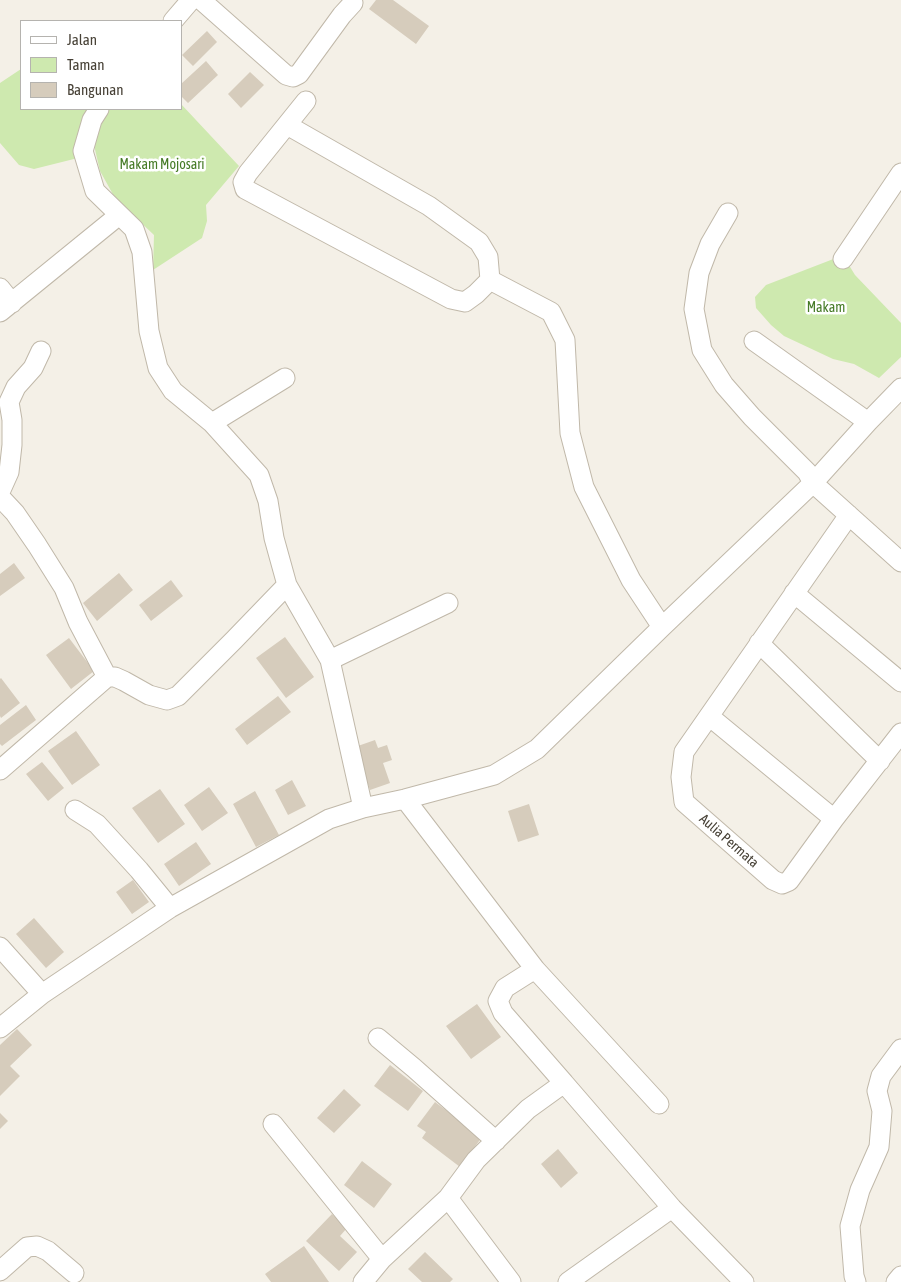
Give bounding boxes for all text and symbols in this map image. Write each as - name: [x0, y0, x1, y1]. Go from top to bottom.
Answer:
- legend: [20, 20, 182, 110]
- text: Jalan: [67, 31, 97, 48]
- text: Taman: [67, 56, 105, 73]
- text: Bangunan: [67, 81, 124, 98]
- park label: Makam Mojosari: [119, 157, 205, 173]
- park label: Makam: [807, 300, 845, 316]
- street label: Aulia Permata: [696, 811, 762, 871]

